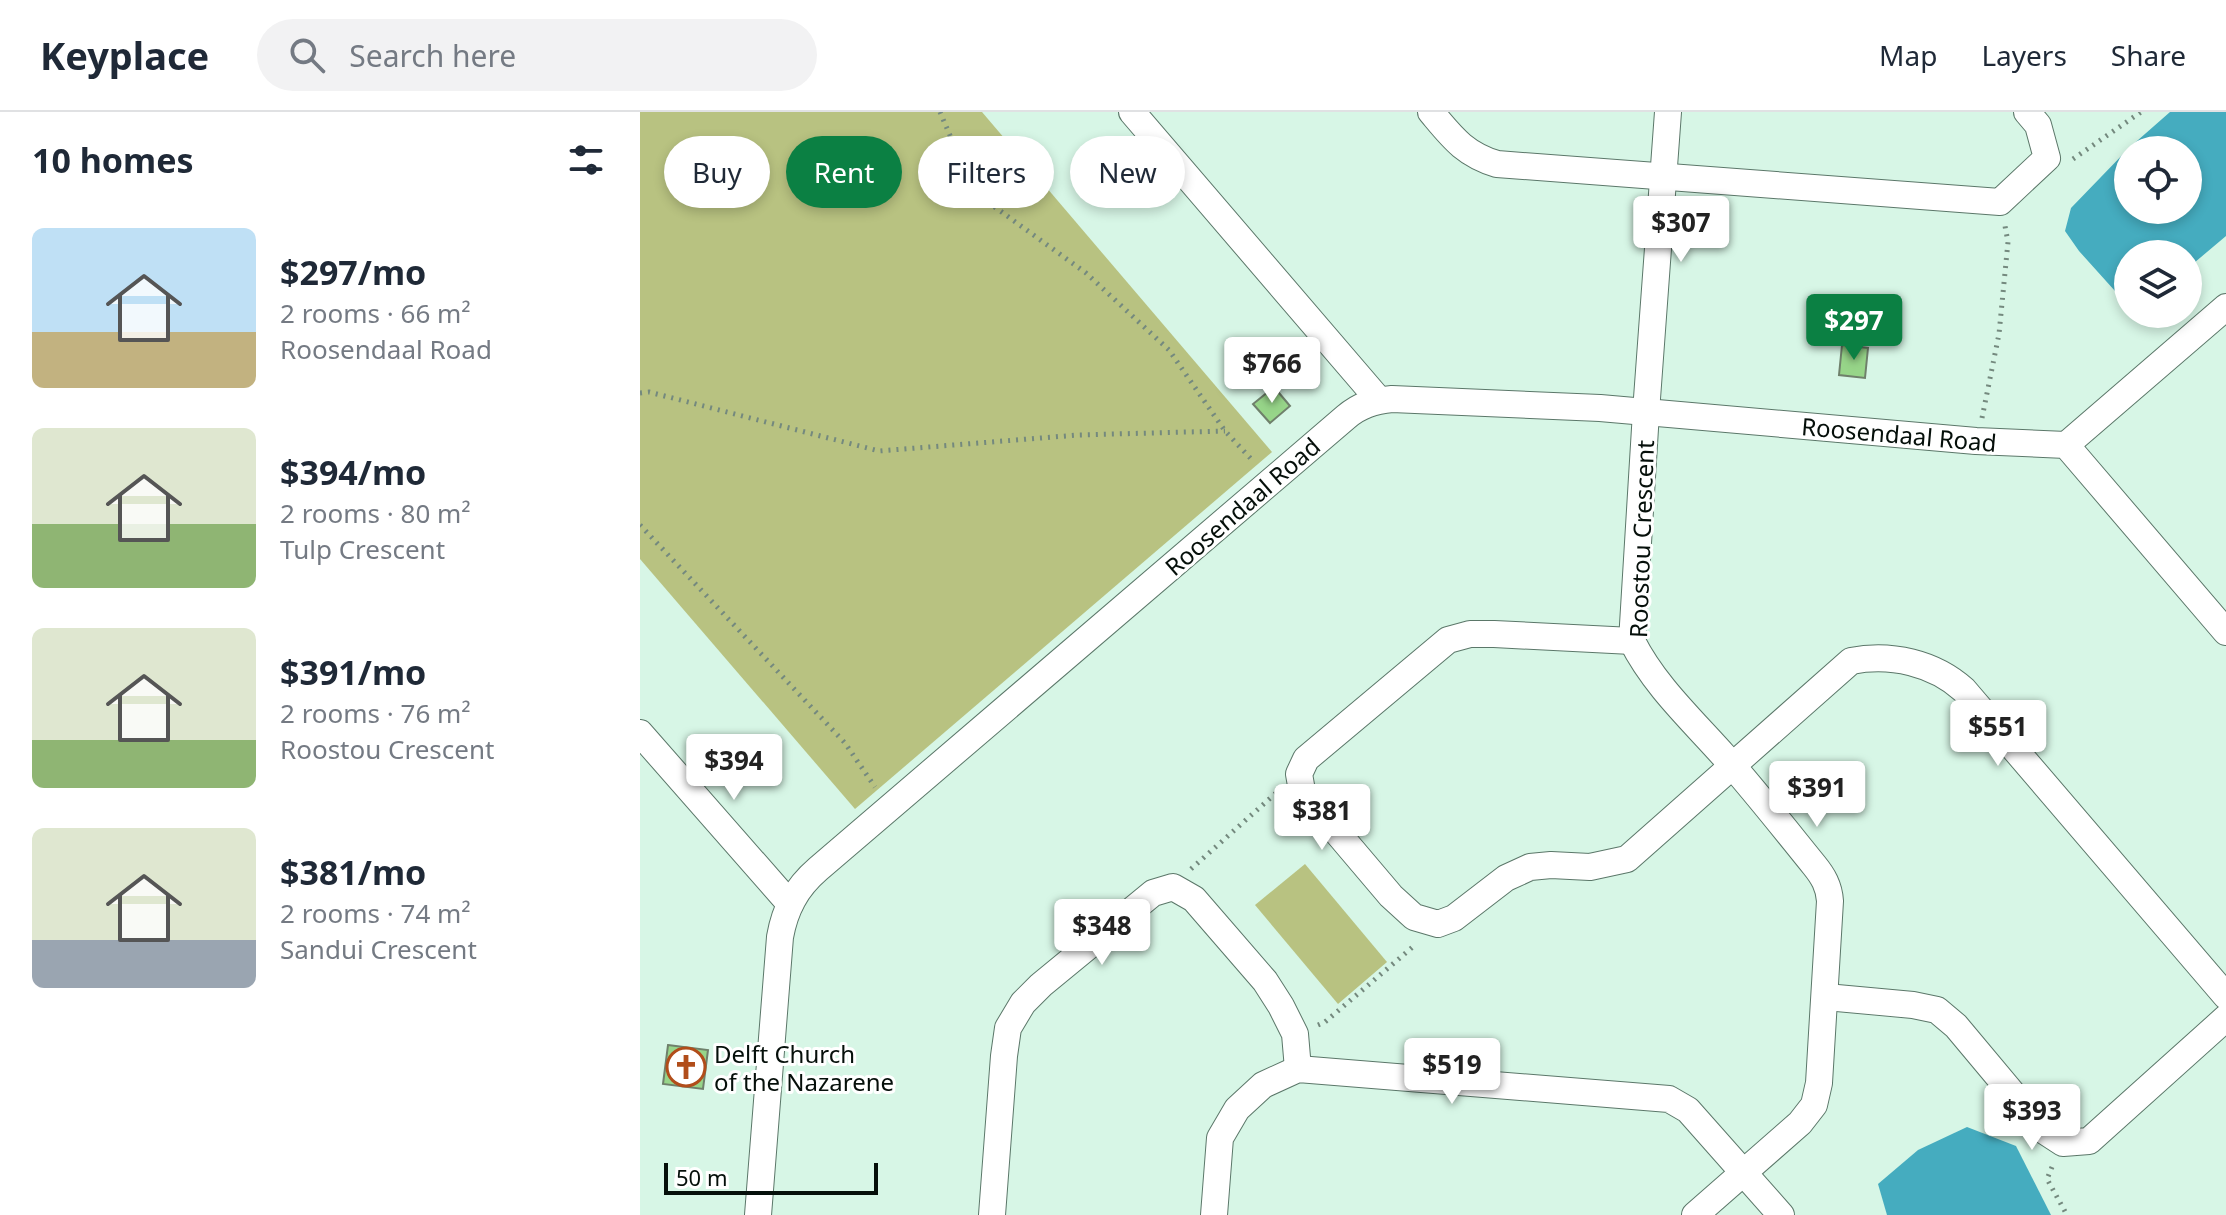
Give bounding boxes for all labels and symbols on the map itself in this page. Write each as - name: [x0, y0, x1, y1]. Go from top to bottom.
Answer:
- pin: $307: [1634, 196, 1728, 264]
- pin: $297: [1807, 294, 1901, 362]
- pin: $766: [1225, 337, 1319, 405]
- street label: Roosendaal Road: [1800, 409, 1998, 459]
- street label: Roosendaal Road: [1157, 429, 1327, 583]
- street label: Roostou Crescent: [1621, 439, 1661, 638]
- pin: $551: [1951, 700, 2045, 768]
- pin: $394: [687, 734, 781, 802]
- pin: $391: [1770, 761, 1864, 829]
- pin: $381: [1275, 784, 1369, 852]
- pin: $348: [1055, 899, 1149, 967]
- place label: Delft Church of the Nazarene: [714, 1037, 894, 1098]
- pin: $519: [1405, 1038, 1499, 1106]
- church icon: Delft Church of the Nazarene: [665, 1046, 707, 1088]
- pin: $393: [1985, 1084, 2079, 1152]
- scale bar: [664, 1159, 878, 1195]

